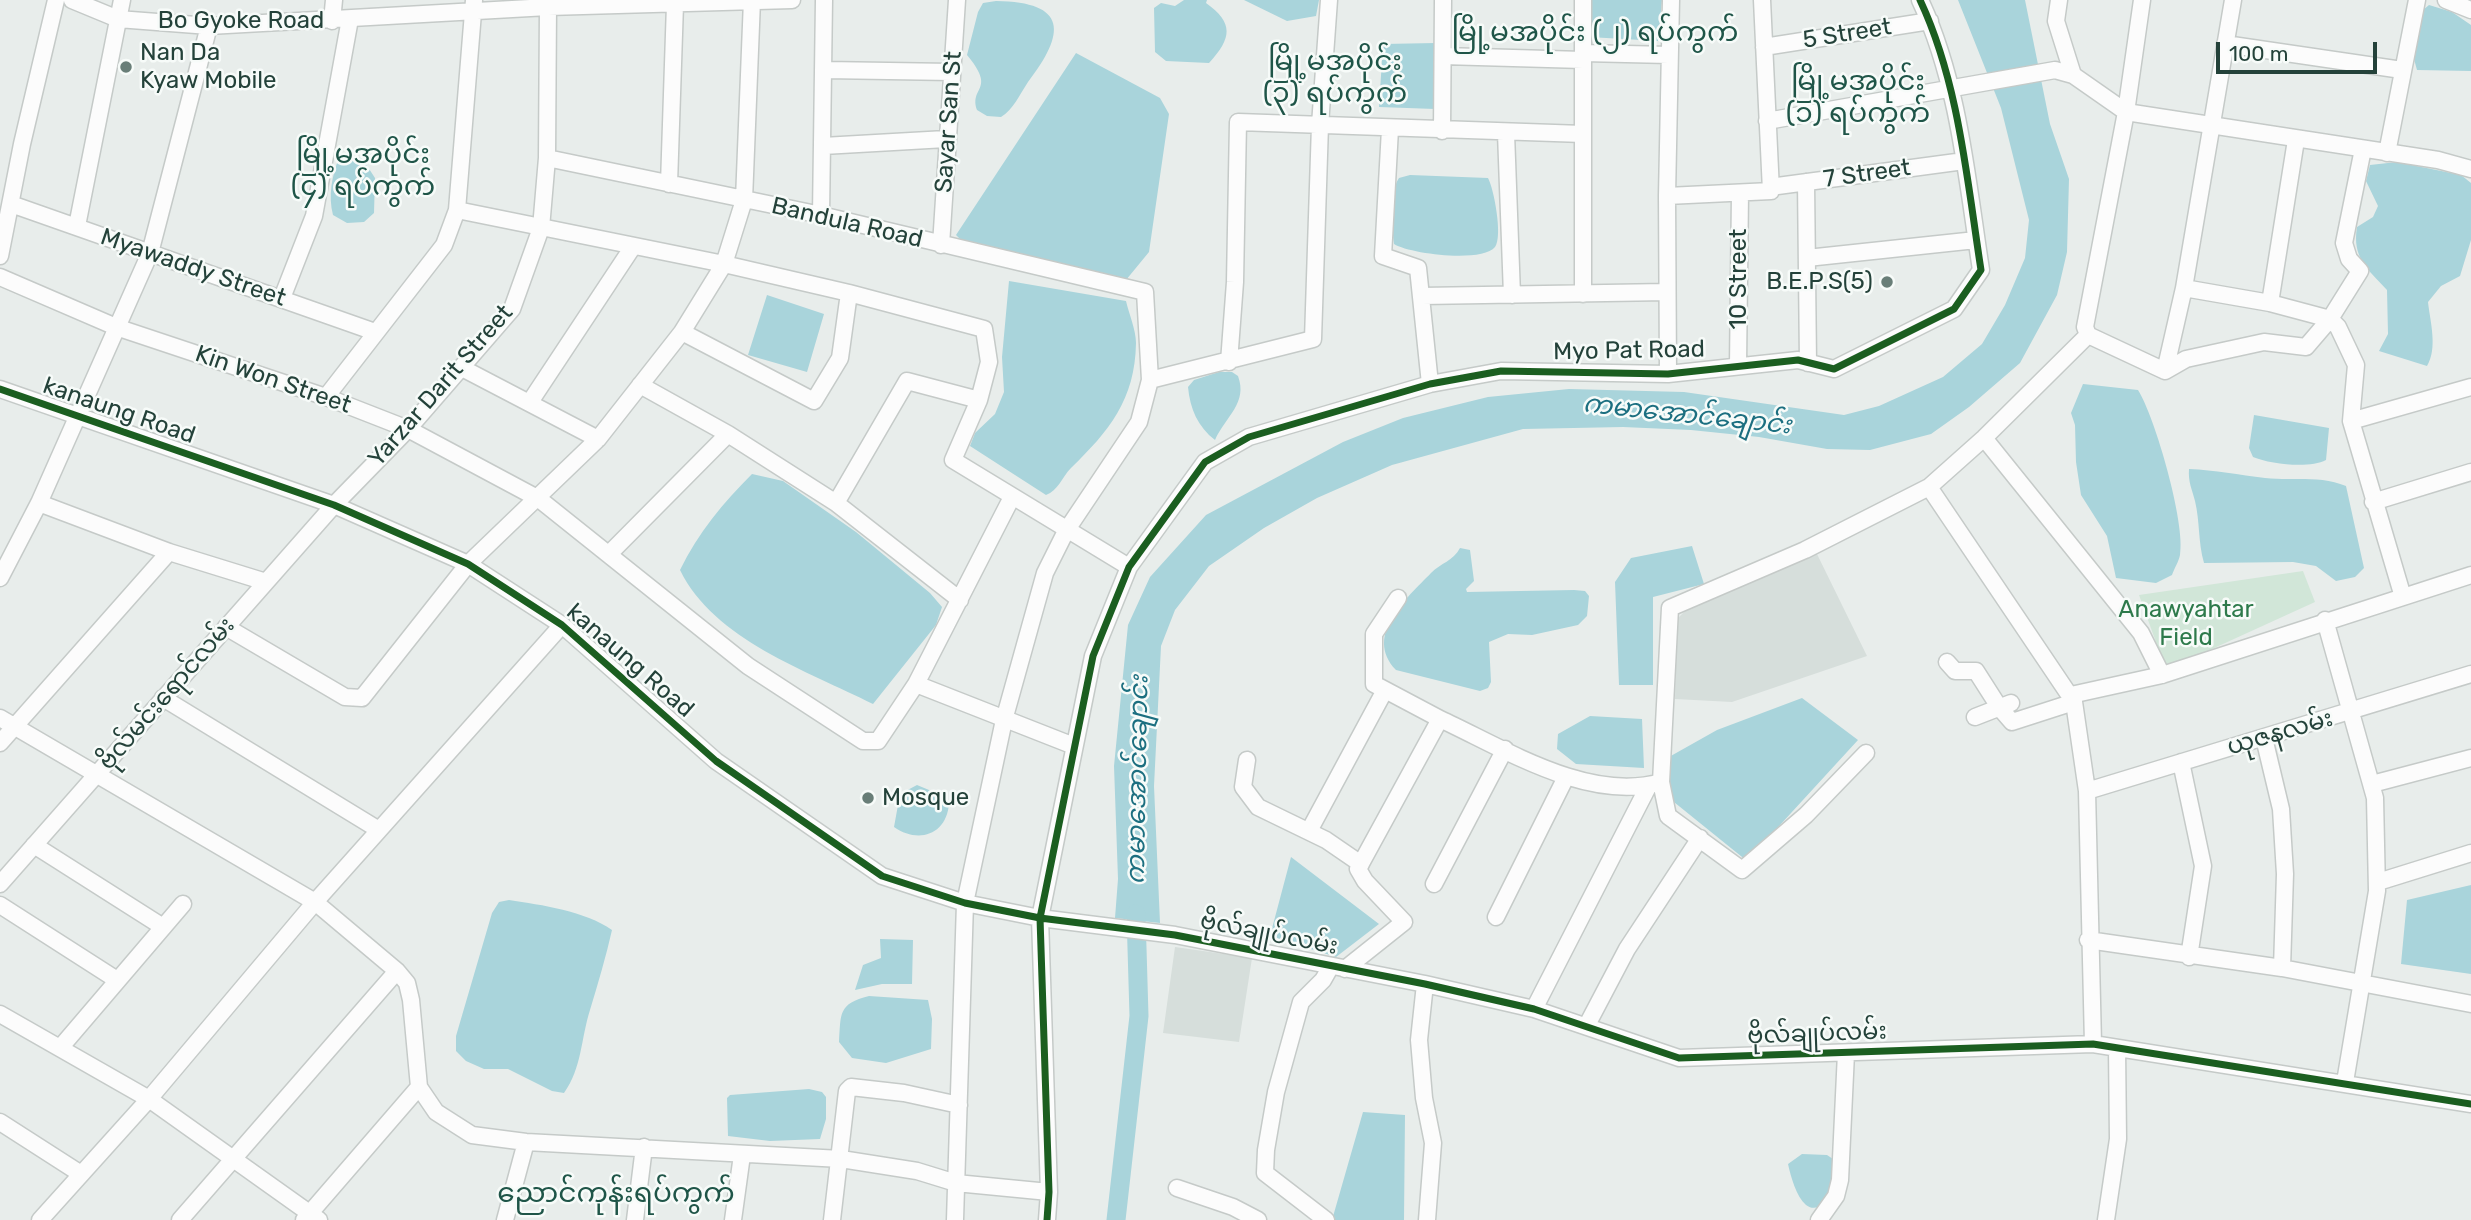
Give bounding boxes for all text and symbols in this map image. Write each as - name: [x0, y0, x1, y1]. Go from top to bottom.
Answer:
- street label: Bo Gyoke Road: [158, 7, 324, 35]
- street label: 5 Street: [1801, 13, 1893, 55]
- district label: မြို့မအပိုင်း (၂) ရပ်ကွက်: [1452, 16, 1738, 50]
- scale bar: [2219, 28, 2380, 72]
- place label: Nan Da Kyaw Mobile: [140, 39, 277, 95]
- text: 100 m: [2229, 41, 2288, 66]
- district label: မြို့မအပိုင်း (၃) ရပ်ကွက်: [1263, 45, 1407, 111]
- street label: Sayar San St: [930, 50, 968, 194]
- marker: Nan Da Kyaw Mobile: [118, 59, 134, 75]
- district label: မြို့မအပိုင်း (၁) ရပ်ကွက်: [1786, 65, 1930, 131]
- district label: မြို့မအပိုင်း (၄) ရပ်ကွက်: [291, 138, 435, 204]
- street label: 7 Street: [1822, 154, 1912, 194]
- street label: Bandula Road: [769, 192, 925, 254]
- street label: Myawaddy Street: [96, 223, 290, 313]
- street label: 10 Street: [1725, 229, 1753, 329]
- place label: B.E.P.S(5): [1766, 268, 1873, 296]
- marker: B.E.P.S(5): [1879, 274, 1895, 290]
- street label: Yarzar Darit Street: [363, 299, 519, 473]
- street label: Myo Pat Road: [1553, 335, 1705, 367]
- street label: Kin Won Street: [191, 340, 355, 420]
- street label: kanaung Road: [39, 371, 199, 451]
- water label: ကမာအောင်ချောင်း: [1581, 389, 1793, 441]
- park label: Anawyahtar Field: [2118, 596, 2254, 652]
- street label: kanaung Road: [560, 598, 700, 724]
- street label: ဗိုလ်မင်းရောင်လမ်း: [93, 612, 241, 776]
- water label: ကမာအောင်ချောင်း: [1121, 675, 1155, 885]
- street label: ယုဇနလမ်း: [2224, 704, 2336, 762]
- place label: Mosque: [882, 784, 969, 812]
- marker: Mosque: [860, 790, 876, 806]
- street label: ဗိုလ်ချုပ်လမ်း: [1198, 907, 1340, 961]
- street label: ဗိုလ်ချုပ်လမ်း: [1747, 1017, 1887, 1051]
- district label: ညောင်ကုန်းရပ်ကွက်: [497, 1177, 735, 1211]

